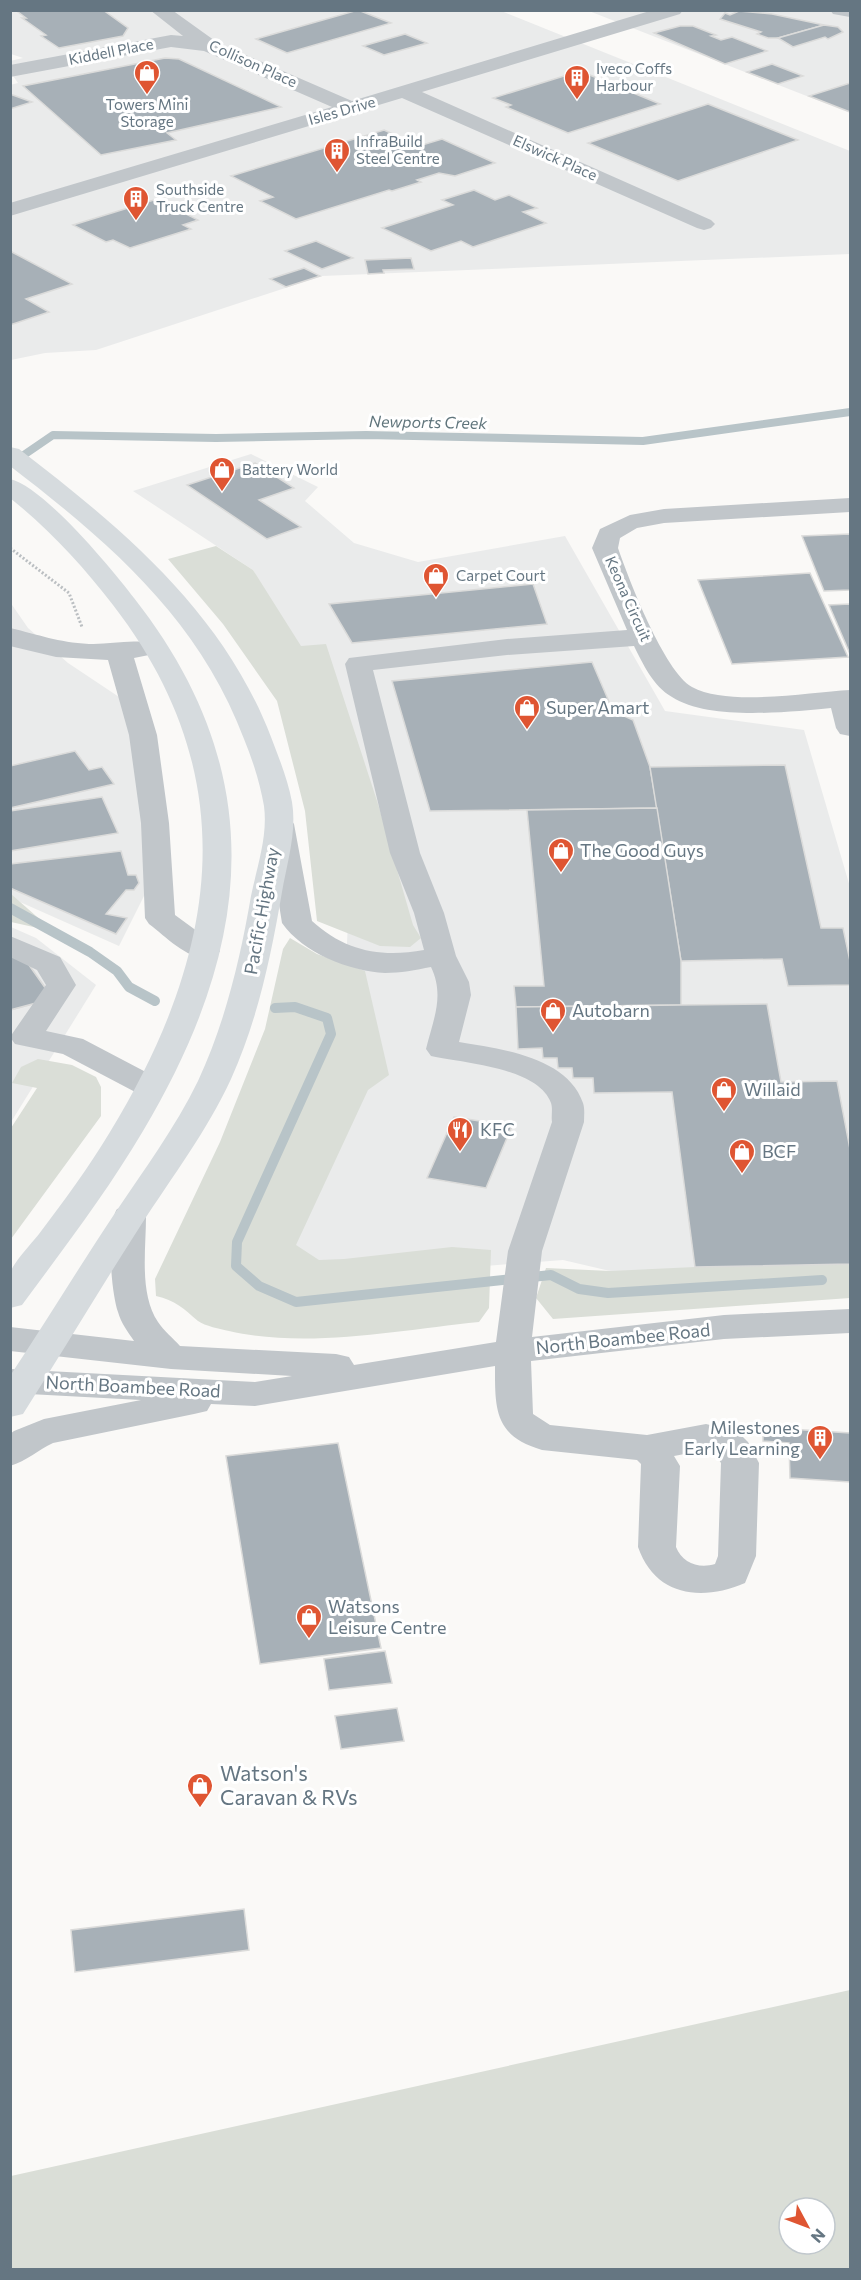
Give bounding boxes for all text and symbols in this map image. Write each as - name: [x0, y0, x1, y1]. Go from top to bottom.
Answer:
- street label: Kiddell Place: [67, 34, 155, 68]
- street label: Collison Place: [207, 36, 300, 91]
- shop icon: Towers Mini Storage: [132, 58, 162, 96]
- place label: Iveco Coffs Harbour: [596, 59, 672, 94]
- building icon: Iveco Coffs Harbour: [562, 63, 592, 101]
- street label: Isles Drive: [306, 92, 377, 128]
- place label: Towers Mini Storage: [106, 95, 188, 130]
- street label: Elswick Place: [511, 131, 600, 184]
- place label: InfraBuild Steel Centre: [356, 132, 440, 167]
- building icon: InfraBuild Steel Centre: [322, 136, 352, 174]
- place label: Southside Truck Centre: [156, 180, 244, 215]
- building icon: Southside Truck Centre: [121, 184, 151, 222]
- water label: Newports Creek: [369, 411, 488, 432]
- shop icon: Battery World: [207, 455, 237, 493]
- place label: Battery World: [242, 460, 338, 478]
- street label: Keona Circuit: [602, 553, 656, 644]
- shop icon: Carpet Court: [421, 561, 451, 599]
- place label: Carpet Court: [456, 566, 546, 584]
- shop icon: Super Amart: [512, 693, 542, 731]
- place label: Super Amart: [546, 696, 650, 718]
- shop icon: The Good Guys: [546, 836, 576, 874]
- place label: The Good Guys: [580, 839, 704, 861]
- street label: Pacific Highway: [239, 845, 283, 976]
- shop icon: Autobarn: [538, 996, 568, 1034]
- place label: Autobarn: [572, 999, 650, 1021]
- shop icon: Willaid: [709, 1075, 739, 1113]
- place label: Willaid: [744, 1078, 801, 1100]
- restaurant icon: KFC: [445, 1115, 475, 1153]
- place label: KFC: [480, 1118, 515, 1140]
- shop icon: BCF: [727, 1137, 757, 1175]
- place label: BCF: [762, 1140, 796, 1162]
- street label: North Boambee Road: [535, 1318, 711, 1358]
- street label: North Boambee Road: [45, 1370, 221, 1402]
- place label: Milestones Early Learning: [684, 1416, 800, 1459]
- building icon: Milestones Early Learning: [805, 1423, 835, 1461]
- place label: Watsons Leisure Centre: [328, 1595, 446, 1638]
- shop icon: Watsons Leisure Centre: [294, 1602, 324, 1640]
- place label: Watson's Caravan & RVs: [220, 1760, 358, 1809]
- shop icon: Watson's Caravan & RVs: [185, 1771, 215, 1809]
- north arrow: [777, 2196, 837, 2256]
- text: N: [808, 2225, 830, 2247]

